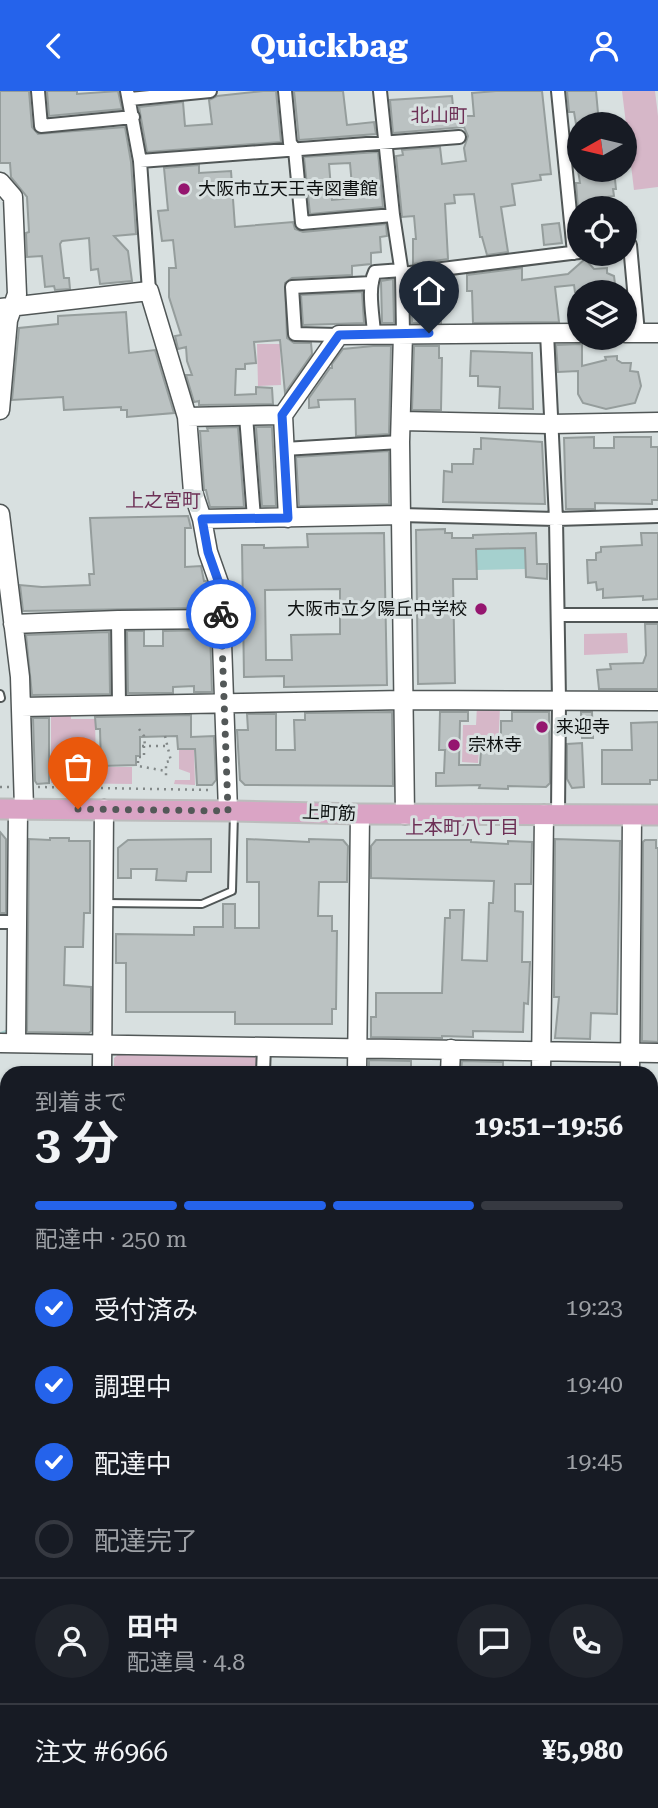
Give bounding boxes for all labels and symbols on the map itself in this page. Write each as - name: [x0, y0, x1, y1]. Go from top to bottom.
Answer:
- district label: 北山町: [410, 104, 468, 127]
- north arrow: [567, 112, 637, 182]
- place label: 大阪市立天王寺図書館: [198, 178, 378, 199]
- marker: 大阪市立天王寺図書館: [176, 181, 192, 197]
- pin: [399, 261, 459, 333]
- district label: 上之宮町: [125, 489, 201, 512]
- courier: [186, 579, 256, 649]
- place label: 大阪市立夕陽丘中学校: [287, 598, 467, 619]
- marker: 大阪市立夕陽丘中学校: [473, 601, 489, 617]
- place label: 来迎寺: [556, 716, 610, 737]
- marker: 来迎寺: [534, 719, 550, 735]
- place label: 宗林寺: [468, 734, 522, 755]
- pin: [48, 737, 108, 809]
- marker: 宗林寺: [446, 737, 462, 753]
- street label: 上町筋: [302, 801, 356, 824]
- district label: 上本町八丁目: [405, 816, 519, 839]

